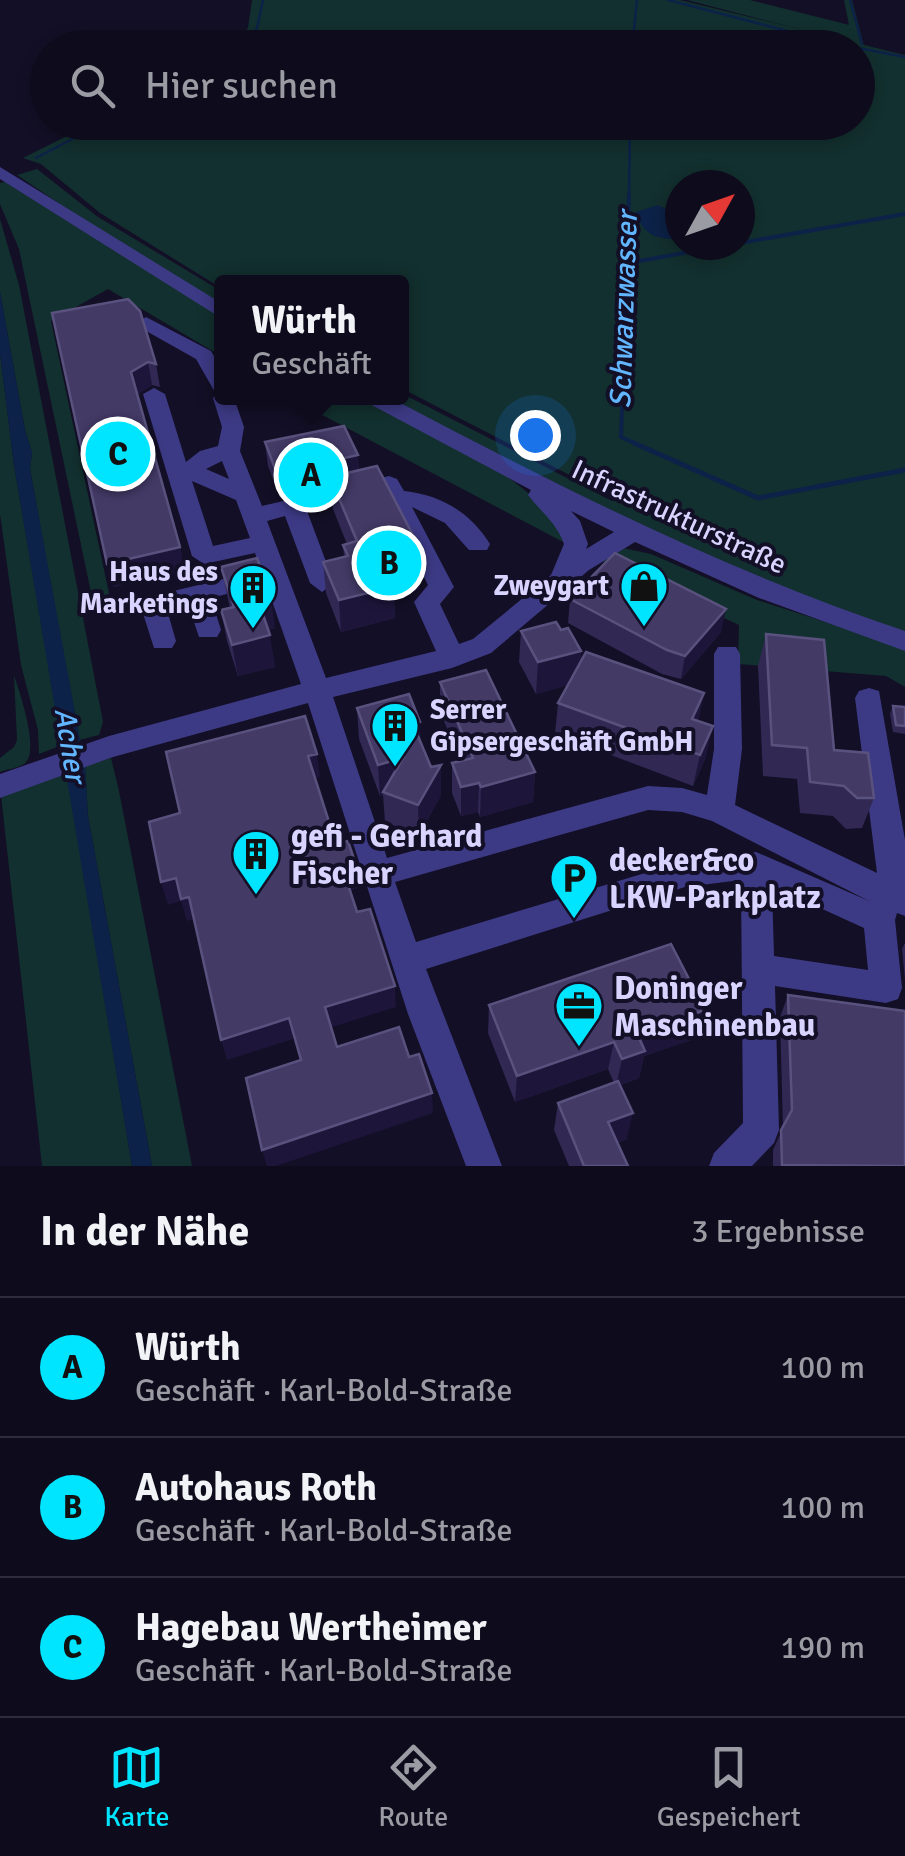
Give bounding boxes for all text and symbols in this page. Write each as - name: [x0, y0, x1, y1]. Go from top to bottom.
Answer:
- search box: [30, 30, 875, 140]
- icon: search: [65, 58, 120, 113]
- text: Hier suchen: [145, 62, 338, 109]
- north arrow: [665, 170, 755, 260]
- water label: Schwarzwasser: [602, 207, 646, 409]
- popup: [214, 275, 409, 405]
- text: Würth: [251, 297, 357, 344]
- text: Geschäft: [251, 344, 372, 383]
- your location: [510, 410, 561, 461]
- pin: C: [86, 416, 150, 492]
- pin: A: [278, 438, 344, 512]
- street label: Infrastrukturstraße: [566, 452, 792, 582]
- pin: B: [356, 526, 422, 600]
- place label: Haus des Marketings: [80, 555, 218, 621]
- shop icon: Zweygart: [618, 560, 670, 628]
- building icon: Haus des Marketings: [227, 562, 279, 630]
- place label: Zweygart: [493, 569, 610, 603]
- place label: Serrer Gipsergeschäft GmbH: [430, 693, 694, 759]
- building icon: Serrer Gipsergeschäft GmbH: [369, 700, 421, 768]
- water label: Acher: [46, 705, 95, 789]
- place label: gefi - Gerhard Fischer: [291, 817, 482, 893]
- building icon: gefi - Gerhard Fischer: [230, 828, 282, 896]
- place label: decker&co LKW-Parkplatz: [609, 841, 821, 917]
- parking icon: decker&co LKW-Parkplatz: [548, 852, 600, 920]
- place label: Doninger Maschinenbau: [614, 969, 815, 1045]
- office icon: Doninger Maschinenbau: [553, 980, 605, 1048]
- text: In der Nähe: [40, 1206, 249, 1257]
- text: 3 Ergebnisse: [691, 1212, 865, 1251]
- text: Würth: [135, 1324, 241, 1371]
- text: A: [62, 1348, 83, 1387]
- text: 100 m: [781, 1348, 865, 1387]
- text: Geschäft · Karl-Bold-Straße: [135, 1371, 513, 1410]
- text: Autohaus Roth: [135, 1464, 377, 1511]
- text: B: [63, 1488, 82, 1527]
- text: 100 m: [781, 1488, 865, 1527]
- text: Geschäft · Karl-Bold-Straße: [135, 1511, 513, 1550]
- text: Hagebau Wertheimer: [135, 1604, 487, 1651]
- text: C: [63, 1628, 82, 1667]
- text: 190 m: [781, 1628, 865, 1667]
- text: Geschäft · Karl-Bold-Straße: [135, 1651, 513, 1690]
- tab: Karte: [104, 1740, 170, 1834]
- tab: Route: [378, 1740, 448, 1834]
- tab: Gespeichert: [657, 1740, 801, 1834]

